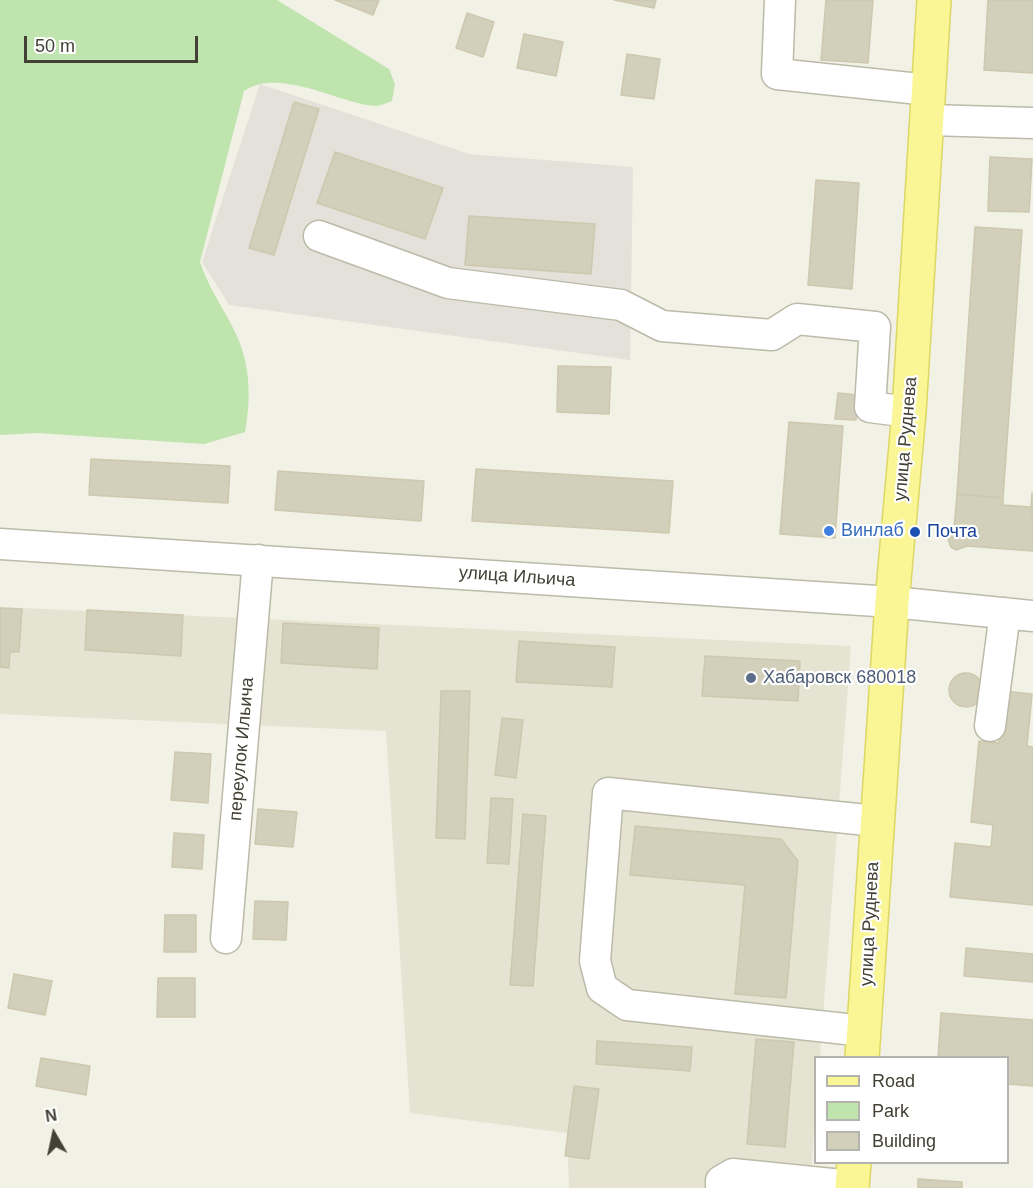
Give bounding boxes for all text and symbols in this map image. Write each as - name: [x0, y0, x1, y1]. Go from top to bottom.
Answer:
- scale bar: [27, 24, 201, 62]
- text: 50 m: [35, 36, 75, 56]
- street label: улица Руднева: [890, 376, 922, 502]
- place label: Винлаб: [841, 520, 904, 542]
- place label: Почта: [927, 521, 977, 543]
- marker: Винлаб: [822, 524, 836, 538]
- marker: Почта: [908, 525, 922, 539]
- street label: улица Ильича: [458, 562, 576, 592]
- place label: Хабаровск 680018: [763, 667, 916, 689]
- marker: Хабаровск 680018: [744, 671, 758, 685]
- street label: переулок Ильича: [225, 676, 259, 822]
- street label: улица Руднева: [856, 861, 884, 987]
- legend: [814, 1056, 1009, 1164]
- text: Road: [872, 1071, 915, 1091]
- text: Park: [872, 1101, 909, 1121]
- north arrow: [24, 1104, 84, 1164]
- text: N: [44, 1106, 58, 1125]
- text: Building: [872, 1131, 936, 1151]

